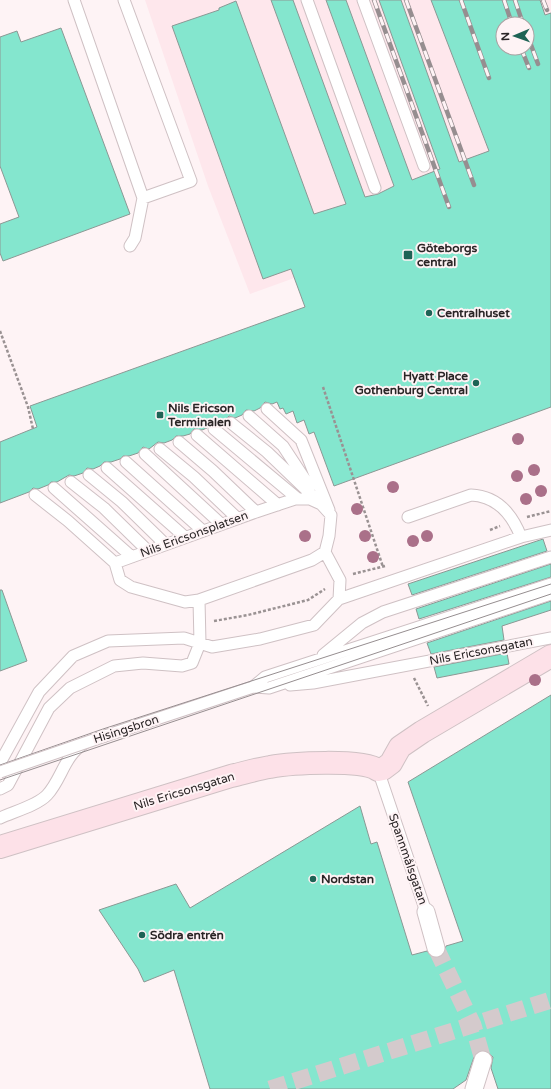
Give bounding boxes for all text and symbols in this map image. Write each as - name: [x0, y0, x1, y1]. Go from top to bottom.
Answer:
- north arrow: [495, 16, 535, 56]
- text: N: [499, 32, 512, 41]
- place label: Göteborgs central: [417, 241, 477, 269]
- marker: Göteborgs central: [402, 249, 414, 261]
- place label: Centralhuset: [437, 306, 510, 320]
- marker: Centralhuset: [424, 308, 434, 318]
- place label: Hyatt Place Gothenburg Central: [355, 369, 468, 398]
- marker: Hyatt Place Gothenburg Central: [471, 378, 481, 388]
- place label: Nils Ericson Terminalen: [167, 401, 234, 429]
- marker: Nils Ericson Terminalen: [155, 410, 165, 420]
- street label: Nils Ericsonsplatsen: [138, 508, 250, 560]
- street label: Nils Ericsonsgatan: [428, 634, 534, 668]
- street label: Hisingsbron: [92, 712, 160, 746]
- street label: Nils Ericsonsgatan: [132, 769, 236, 813]
- street label: Spannmålsgatan: [386, 812, 430, 906]
- place label: Nordstan: [321, 872, 374, 886]
- marker: Nordstan: [308, 874, 318, 884]
- place label: Södra entrén: [150, 928, 224, 942]
- marker: Södra entrén: [137, 930, 147, 940]

